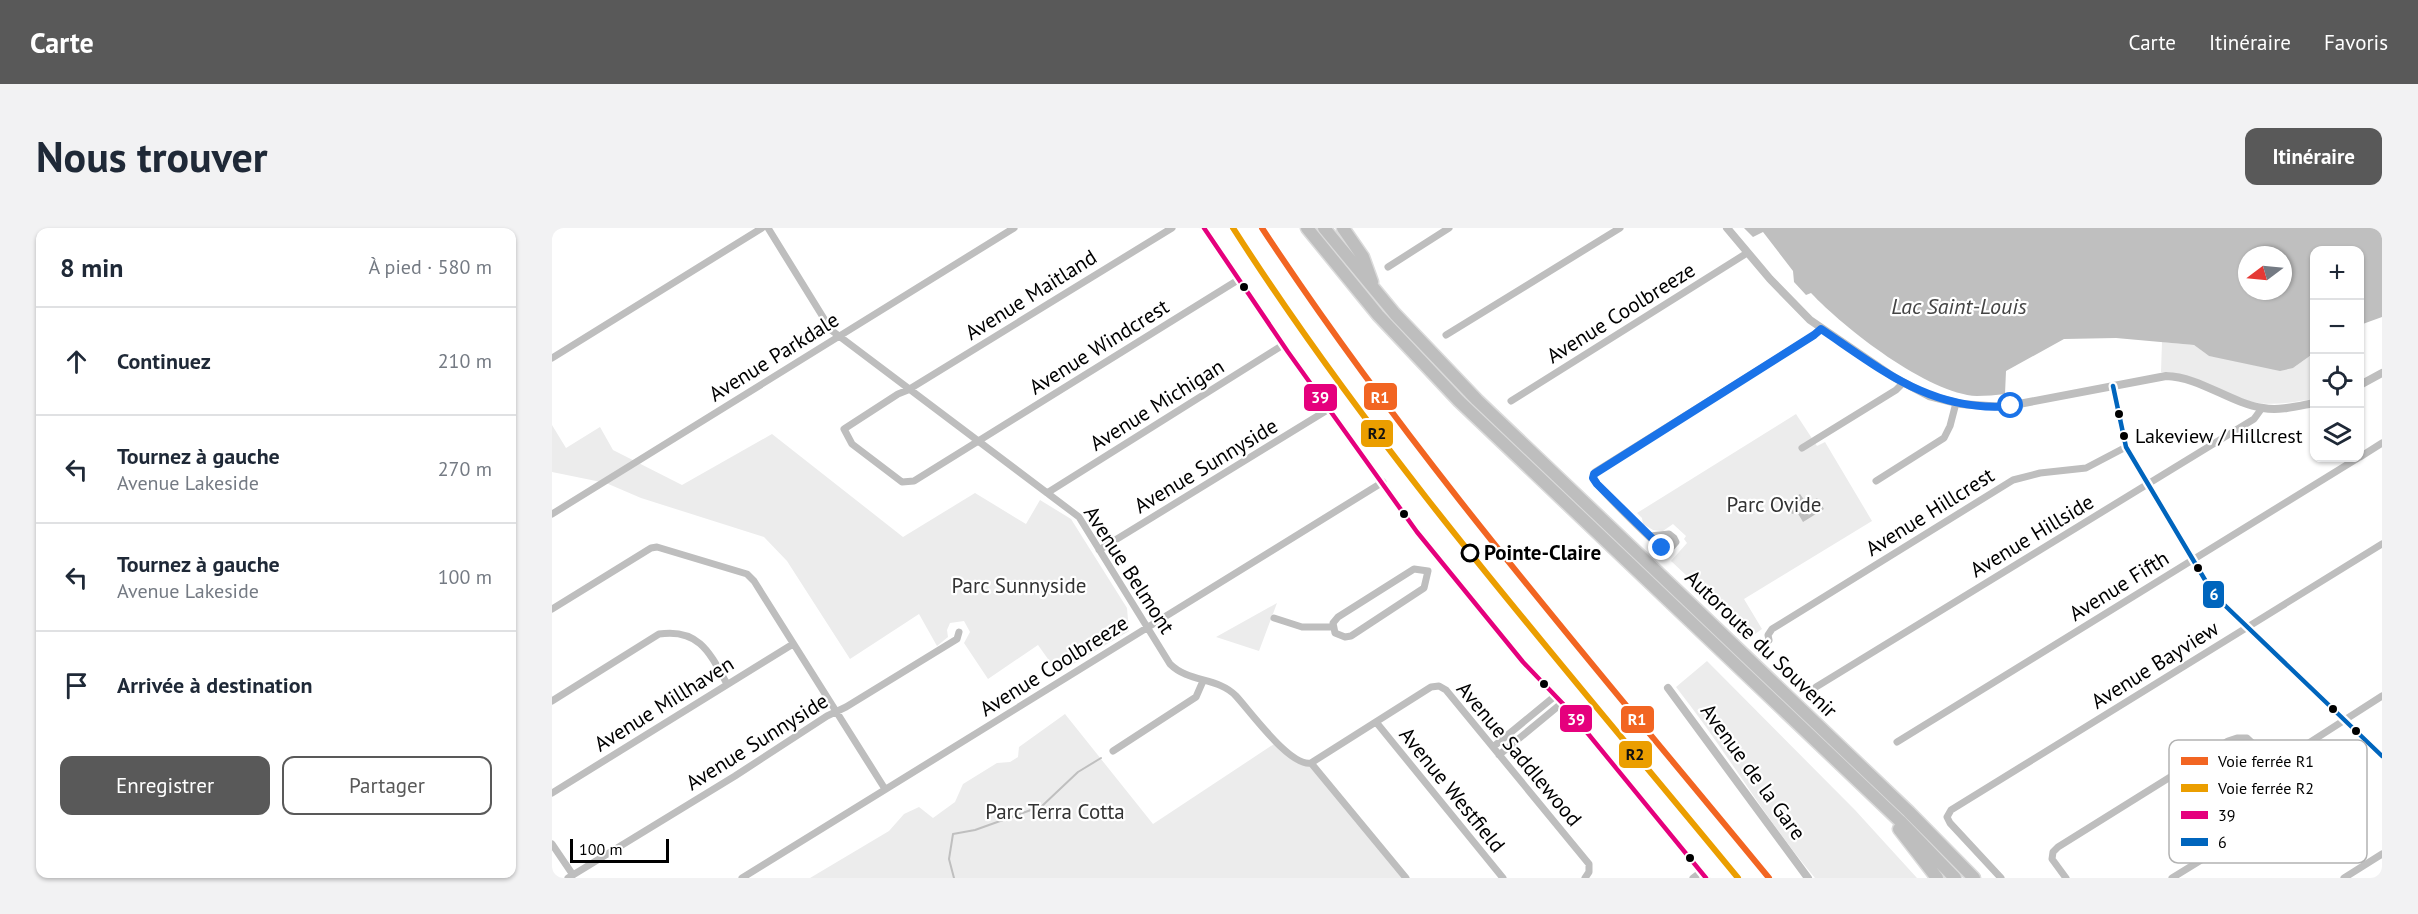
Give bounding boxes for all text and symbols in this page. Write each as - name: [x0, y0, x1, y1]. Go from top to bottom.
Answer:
- text: Carte: [30, 24, 94, 61]
- text: Carte: [2129, 29, 2176, 56]
- text: Itinéraire: [2209, 29, 2291, 56]
- text: Favoris: [2324, 29, 2388, 56]
- button: Itinéraire: [2245, 128, 2382, 185]
- text: Nous trouver: [36, 129, 267, 184]
- street label: Avenue Maitland: [960, 243, 1102, 346]
- north arrow: [2238, 246, 2292, 300]
- map controls: [2310, 246, 2364, 462]
- button: +: [2310, 246, 2364, 300]
- text: 8 min: [60, 251, 123, 284]
- text: À pied · 580 m: [368, 254, 492, 280]
- street label: Avenue Coolbreeze: [1541, 256, 1700, 369]
- unlabelled marker: [1238, 281, 1250, 293]
- water label: Lac Saint-Louis: [1891, 292, 2027, 320]
- street label: Avenue Windcrest: [1024, 293, 1174, 400]
- button: −: [2310, 300, 2364, 354]
- street label: Avenue Parkdale: [704, 306, 844, 407]
- icon: ahead: [60, 345, 93, 378]
- text: Continuez: [117, 347, 211, 375]
- text: 210 m: [438, 348, 492, 374]
- street label: Avenue Michigan: [1085, 353, 1229, 457]
- button: locate: [2310, 354, 2364, 408]
- line badge: R1: [1363, 382, 1398, 411]
- line badge: 39: [1303, 383, 1338, 412]
- text: 39: [1311, 387, 1329, 407]
- text: R1: [1371, 387, 1389, 407]
- route start: [1997, 392, 2023, 418]
- unlabelled marker: [2113, 408, 2125, 420]
- button: layers: [2310, 408, 2364, 462]
- street label: Avenue Sunnyside: [1129, 412, 1282, 519]
- line badge: R2: [1360, 419, 1394, 448]
- text: R2: [1368, 423, 1386, 443]
- place label: Lakeview / Hillcrest: [2135, 423, 2303, 449]
- marker: Lakeview / Hillcrest: [2118, 430, 2130, 442]
- text: Tournez à gauche: [117, 442, 280, 470]
- icon: left: [60, 453, 93, 486]
- text: 270 m: [438, 456, 492, 482]
- street label: Avenue Hillcrest: [1860, 461, 1999, 562]
- text: Avenue Lakeside: [117, 470, 259, 496]
- street label: Avenue Hillside: [1965, 488, 2099, 583]
- park label: Parc Ovide: [1727, 491, 1821, 518]
- street label: Avenue Belmont: [1078, 501, 1181, 639]
- unlabelled marker: [1398, 508, 1410, 520]
- route end: [1648, 534, 1674, 560]
- place label: Pointe-Claire: [1484, 539, 1601, 566]
- marker: Pointe-Claire: [1461, 544, 1479, 562]
- street label: Avenue Fifth: [2064, 544, 2174, 627]
- text: Tournez à gauche: [117, 550, 280, 578]
- icon: left: [60, 561, 93, 594]
- unlabelled marker: [2192, 562, 2204, 574]
- text: 100 m: [438, 564, 492, 590]
- street label: Autoroute du Souvenir: [1680, 564, 1843, 723]
- park label: Parc Sunnyside: [952, 572, 1086, 599]
- text: Avenue Lakeside: [117, 578, 259, 604]
- line badge: 6: [2202, 580, 2225, 609]
- text: 6: [2209, 584, 2219, 604]
- street label: Avenue Coolbreeze: [974, 609, 1133, 722]
- street label: Avenue Bayview: [2086, 614, 2224, 715]
- street label: Avenue Millhaven: [589, 650, 739, 757]
- icon: arrive: [60, 669, 93, 702]
- text: Arrivée à destination: [117, 671, 313, 699]
- street label: Avenue Saddlewood: [1451, 676, 1588, 832]
- unlabelled marker: [1538, 678, 1550, 690]
- street label: Avenue Sunnyside: [681, 687, 833, 796]
- street label: Avenue de la Gare: [1695, 698, 1812, 845]
- unlabelled marker: [2327, 703, 2339, 715]
- line badge: 39: [1559, 704, 1593, 733]
- line badge: R1: [1620, 705, 1655, 734]
- text: 39: [1567, 709, 1585, 729]
- text: R1: [1628, 709, 1646, 729]
- street label: Avenue Westfield: [1394, 722, 1511, 858]
- unlabelled marker: [2350, 725, 2362, 737]
- line badge: R2: [1618, 740, 1653, 769]
- legend: [2169, 740, 2367, 863]
- text: R2: [1626, 744, 1644, 764]
- text: Voie ferrée R1: [2217, 751, 2314, 771]
- button: Enregistrer: [60, 756, 270, 815]
- button: Partager: [282, 756, 492, 815]
- text: Voie ferrée R2: [2217, 778, 2314, 798]
- park label: Parc Terra Cotta: [985, 798, 1125, 825]
- text: 39: [2218, 805, 2235, 825]
- text: 6: [2218, 832, 2227, 852]
- scale bar: [570, 836, 669, 864]
- text: 100 m: [579, 839, 622, 859]
- unlabelled marker: [1684, 852, 1696, 864]

